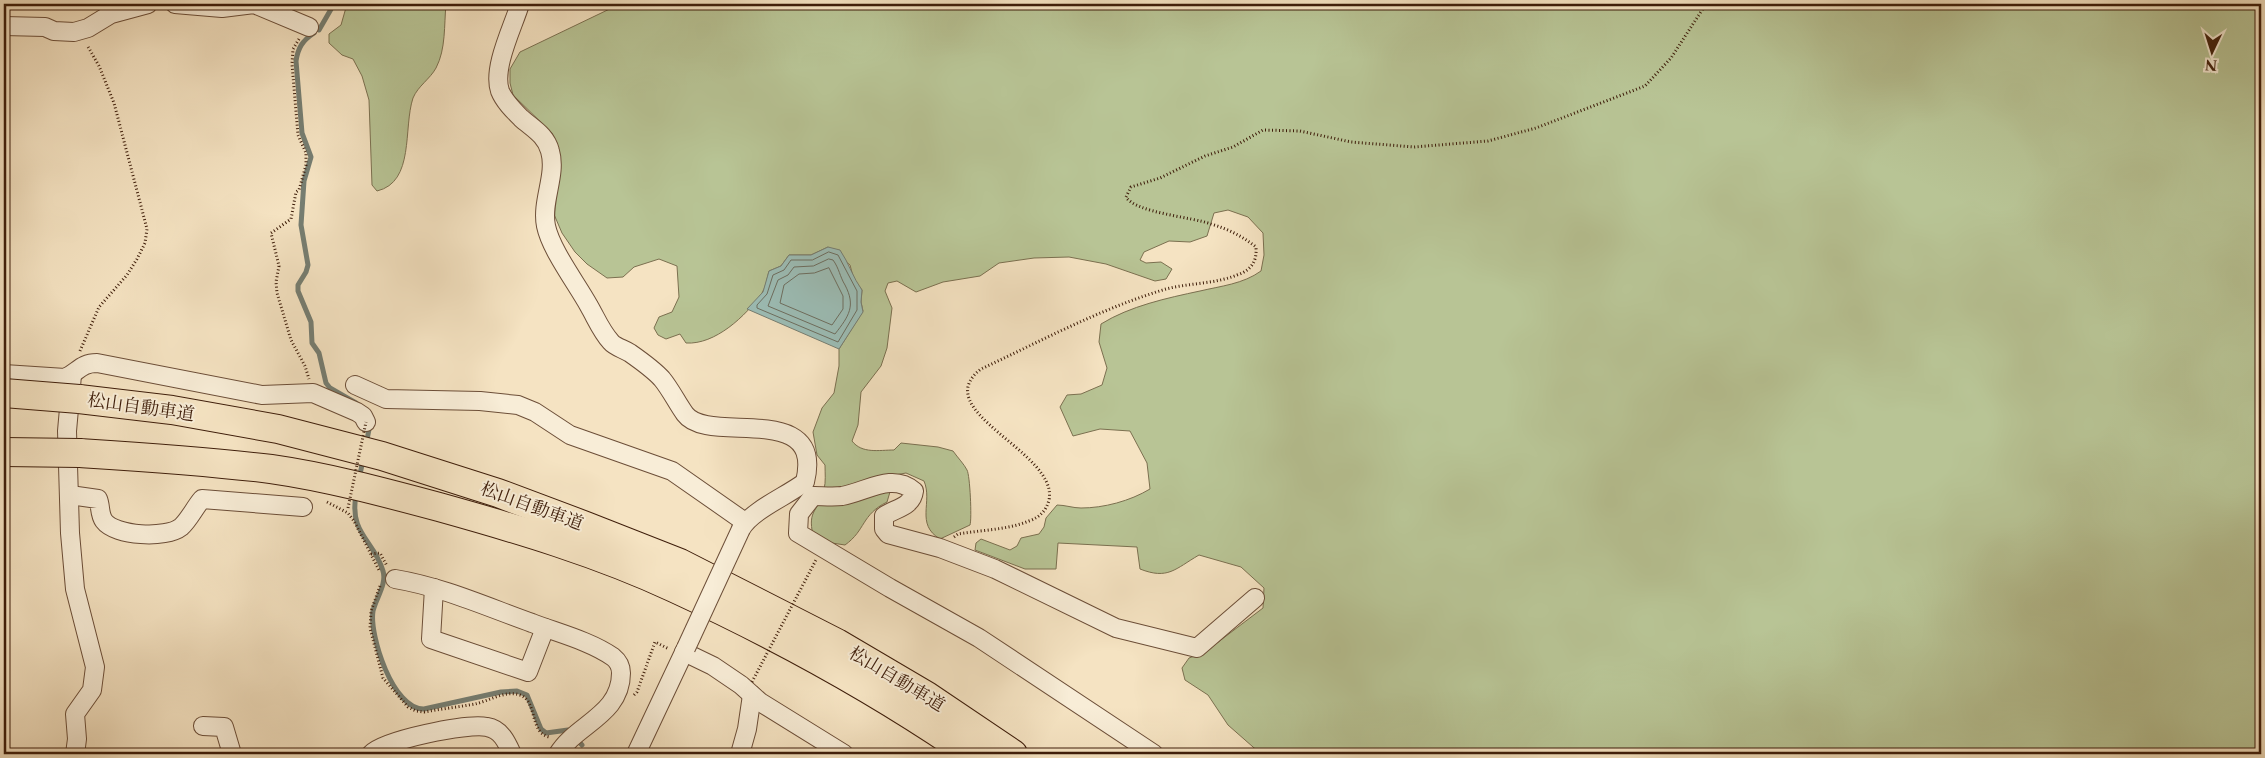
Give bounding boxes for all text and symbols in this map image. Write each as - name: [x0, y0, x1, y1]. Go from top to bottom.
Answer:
- north arrow: [2188, 28, 2238, 78]
- text: N: [2204, 56, 2218, 74]
- street label: 松山自動車道: [86, 389, 196, 425]
- street label: 松山自動車道: [477, 477, 587, 535]
- street label: 松山自動車道: [845, 642, 949, 716]

